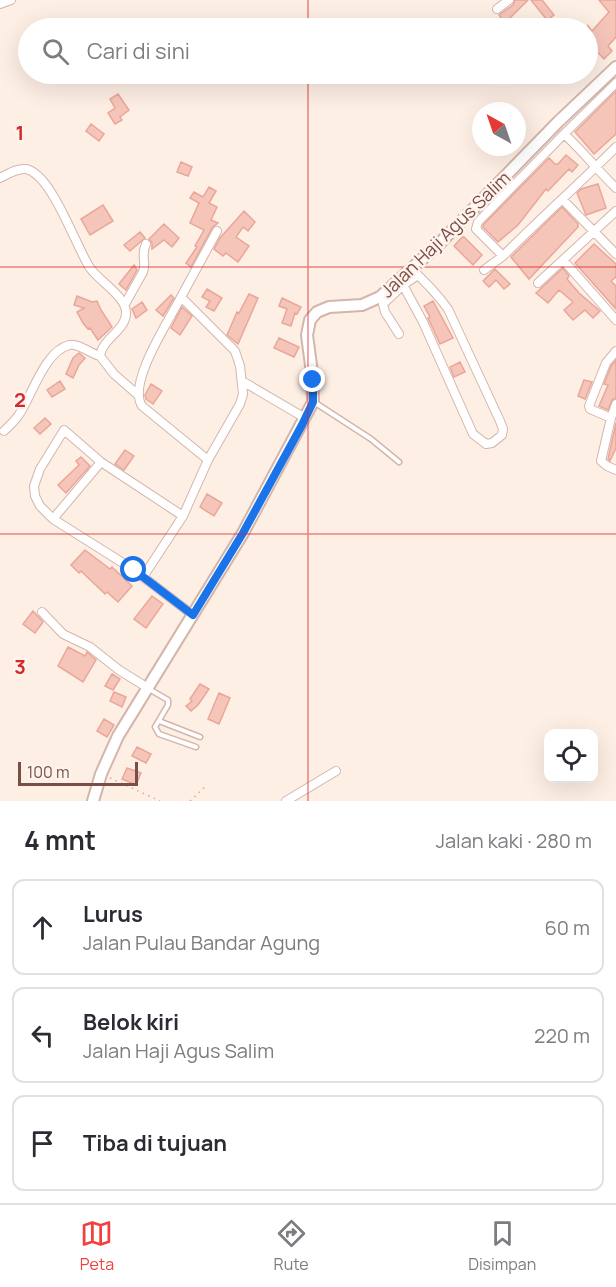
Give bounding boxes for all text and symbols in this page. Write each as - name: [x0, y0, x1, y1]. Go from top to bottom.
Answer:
- search box: [18, 18, 598, 84]
- icon: search: [39, 35, 72, 68]
- text: Cari di sini: [87, 36, 190, 66]
- north arrow: [472, 102, 526, 156]
- text: 1: [16, 119, 24, 146]
- street label: Jalan Haji Agus Salim: [375, 166, 515, 302]
- route end: [299, 366, 325, 392]
- text: 2: [14, 386, 26, 413]
- route start: [120, 556, 146, 582]
- text: 3: [14, 653, 26, 680]
- map controls: [544, 729, 598, 783]
- button: locate: [544, 729, 598, 783]
- scale bar: [18, 759, 138, 786]
- text: 100 m: [27, 761, 70, 783]
- text: 4 mnt: [24, 822, 96, 858]
- text: Jalan kaki · 280 m: [436, 827, 592, 854]
- text: Lurus: [83, 899, 143, 929]
- icon: ahead: [26, 911, 59, 944]
- text: 60 m: [544, 914, 590, 941]
- text: Jalan Pulau Bandar Agung: [83, 929, 320, 956]
- text: Belok kiri: [83, 1007, 179, 1037]
- icon: left: [26, 1019, 59, 1052]
- text: 220 m: [534, 1022, 590, 1049]
- text: Jalan Haji Agus Salim: [83, 1037, 274, 1064]
- icon: arrive: [26, 1127, 59, 1160]
- text: Tiba di tujuan: [83, 1128, 227, 1158]
- tab: Peta: [80, 1217, 114, 1275]
- tab: Rute: [274, 1217, 309, 1275]
- tab: Disimpan: [468, 1217, 536, 1275]

